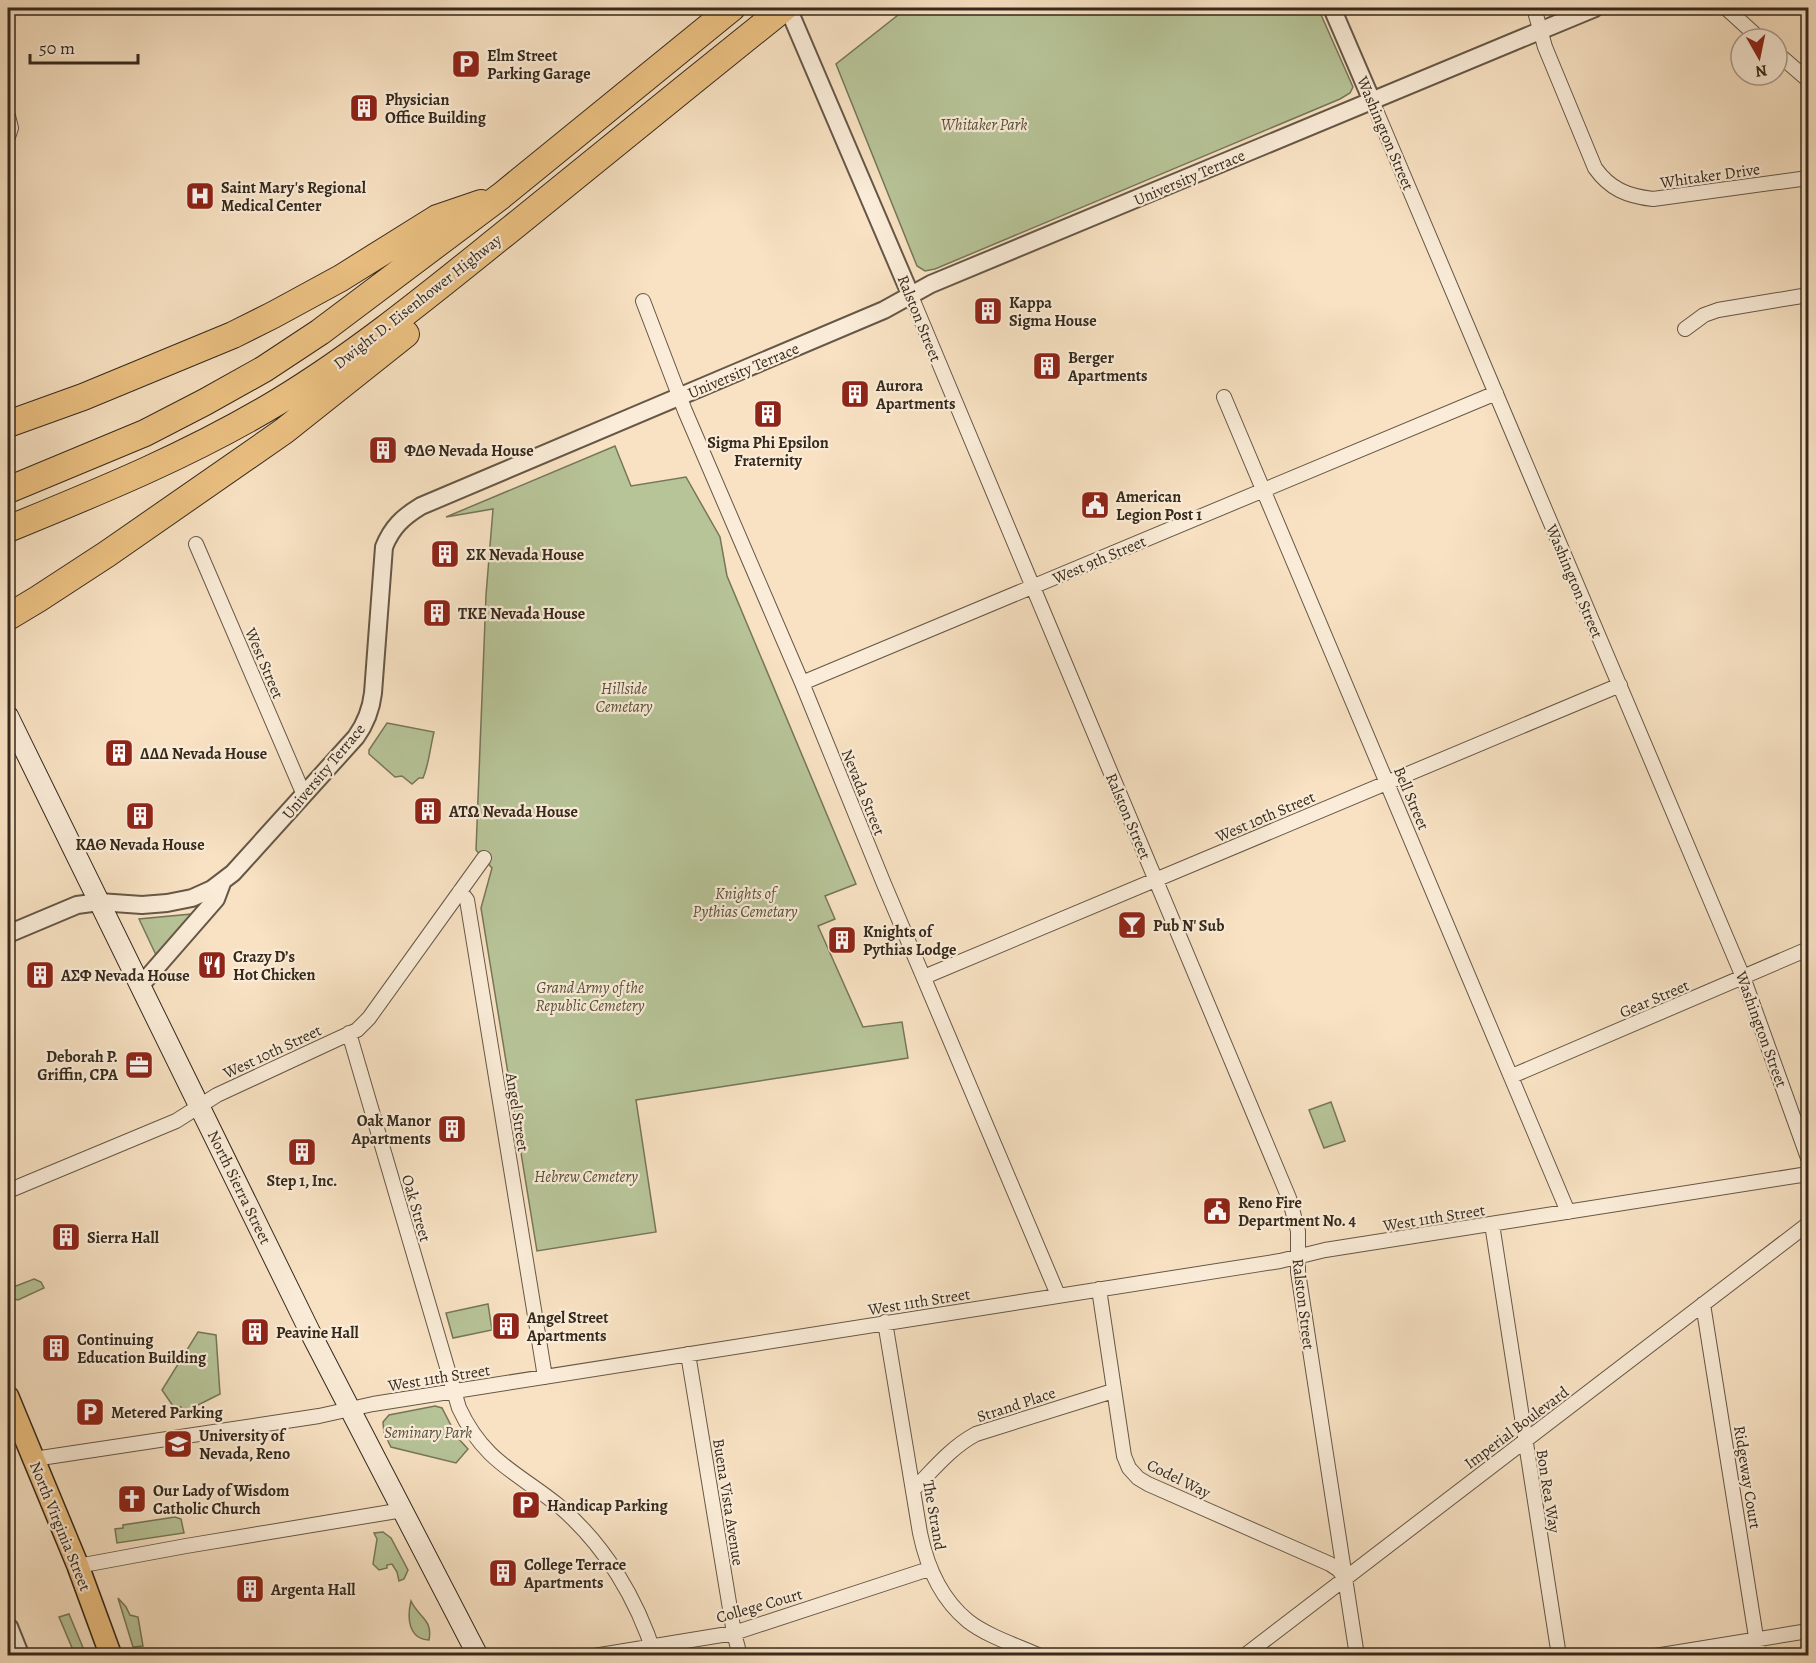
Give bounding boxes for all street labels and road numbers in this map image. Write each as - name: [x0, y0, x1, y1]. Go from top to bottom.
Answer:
- street label: Washington Street: [1351, 72, 1419, 194]
- street label: University Terrace: [1130, 145, 1248, 211]
- street label: Whitaker Drive: [1658, 158, 1761, 194]
- street label: Dwight D. Eisenhower Highway: [329, 229, 507, 374]
- street label: Ralston Street: [892, 272, 946, 365]
- street label: University Terrace: [684, 338, 802, 404]
- street label: Washington Street: [1540, 520, 1608, 642]
- street label: West 9th Street: [1048, 530, 1149, 590]
- street label: West Street: [239, 624, 289, 702]
- street label: University Terrace: [277, 719, 370, 824]
- street label: Nevada Street: [836, 746, 890, 839]
- street label: Bell Street: [1388, 763, 1434, 833]
- street label: Ralston Street: [1100, 770, 1156, 863]
- street label: West 10th Street: [1211, 786, 1319, 848]
- street label: Washington Street: [1730, 967, 1792, 1090]
- street label: Gear Street: [1616, 974, 1693, 1023]
- street label: West 10th Street: [219, 1020, 325, 1085]
- street label: Angel Street: [500, 1070, 534, 1153]
- street label: North Sierra Street: [202, 1127, 276, 1248]
- street label: Oak Street: [396, 1172, 436, 1244]
- street label: West 11th Street: [1381, 1199, 1487, 1237]
- street label: Ralston Street: [1286, 1257, 1320, 1351]
- street label: West 11th Street: [866, 1283, 972, 1321]
- street label: West 11th Street: [386, 1359, 492, 1397]
- street label: Imperial Boulevard: [1460, 1381, 1574, 1474]
- street label: Strand Place: [974, 1382, 1059, 1428]
- street label: Ridgeway Court: [1728, 1424, 1766, 1530]
- street label: Buena Vista Avenue: [707, 1437, 749, 1567]
- street label: Bon Rea Way: [1531, 1448, 1566, 1535]
- street label: Codel Way: [1143, 1454, 1215, 1504]
- street label: North Virginia Street: [24, 1458, 96, 1594]
- street label: The Strand: [917, 1478, 951, 1552]
- street label: College Court: [714, 1583, 805, 1629]

